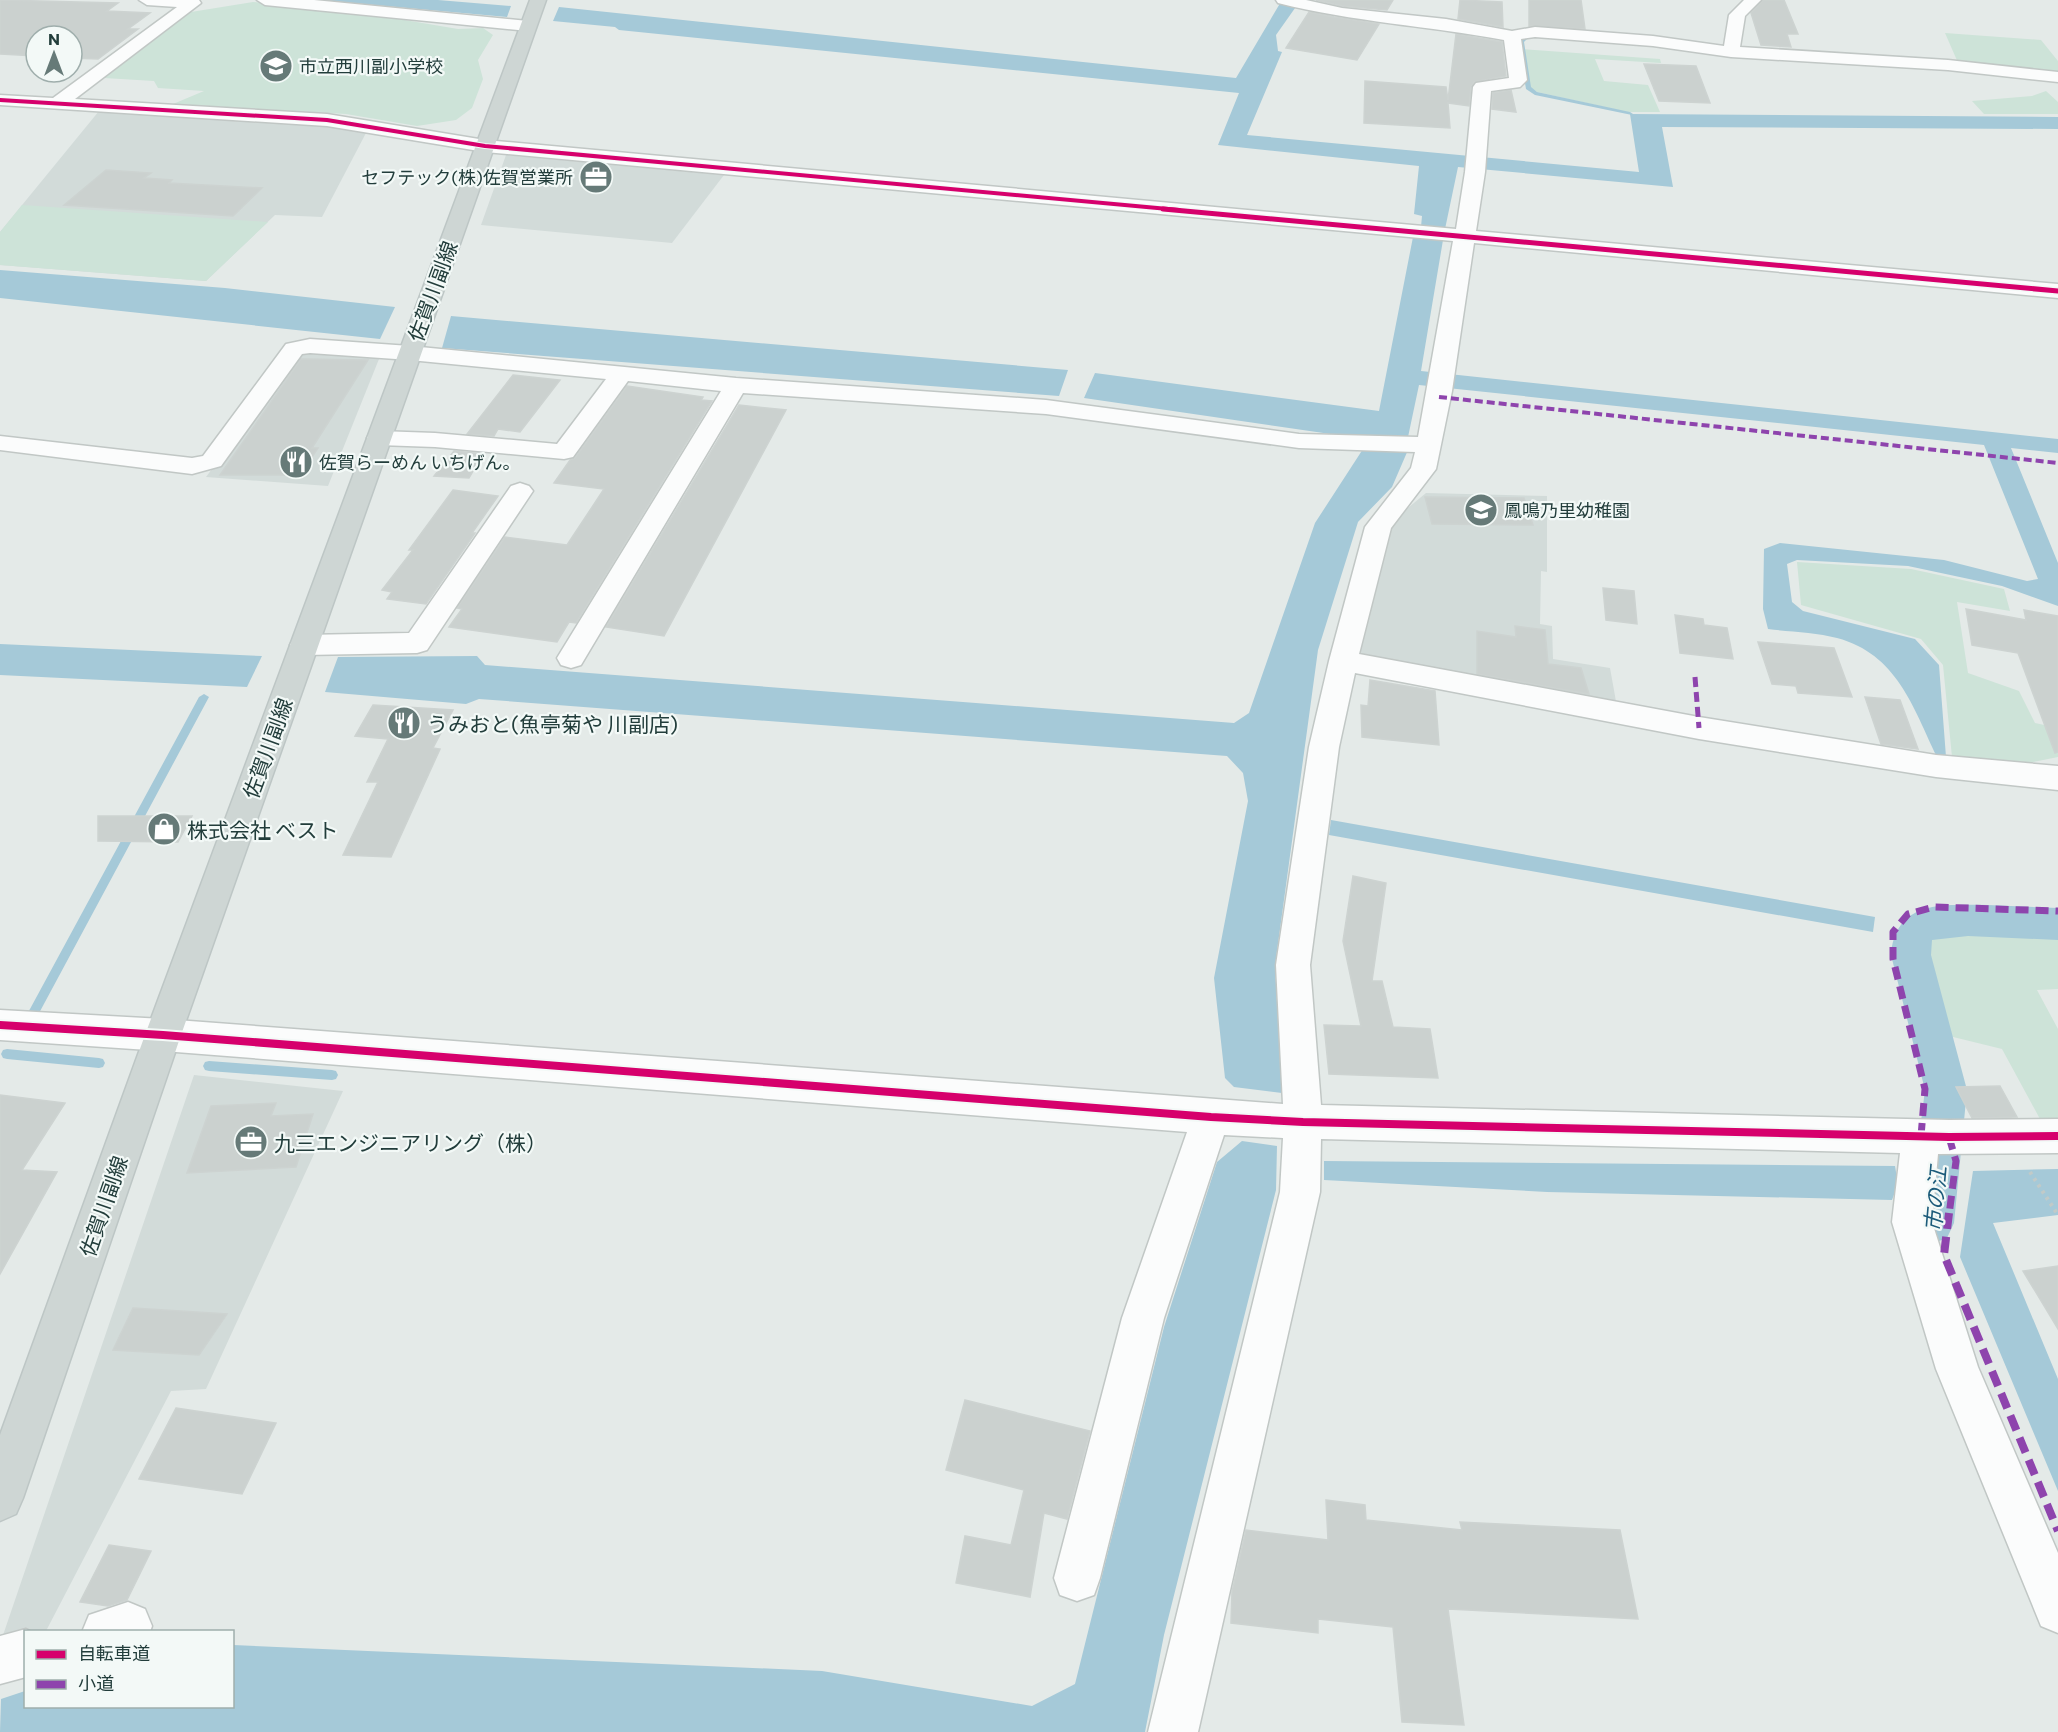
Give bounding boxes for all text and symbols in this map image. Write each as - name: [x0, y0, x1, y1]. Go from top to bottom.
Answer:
- north arrow: [24, 24, 84, 84]
- text: N: [48, 29, 60, 48]
- school or university icon: 市立西川副小学校: [258, 48, 294, 84]
- place label: 市立西川副小学校: [299, 55, 443, 77]
- office icon: セフテック(株)佐賀営業所: [578, 159, 614, 195]
- place label: セフテック(株)佐賀営業所: [361, 166, 573, 188]
- street label: 佐賀川副線: [402, 237, 462, 345]
- restaurant icon: 佐賀らーめん いちげん。: [278, 444, 314, 480]
- place label: 佐賀らーめん いちげん。: [319, 451, 520, 473]
- school or university icon: 鳳鳴乃里幼稚園: [1463, 492, 1499, 528]
- place label: 鳳鳴乃里幼稚園: [1504, 499, 1630, 521]
- street label: 佐賀川副線: [237, 694, 297, 802]
- restaurant icon: うみおと(魚亭菊や 川副店): [386, 705, 422, 741]
- place label: うみおと(魚亭菊や 川副店): [427, 711, 678, 736]
- shop icon: 株式会社 ベスト: [146, 811, 182, 847]
- place label: 株式会社 ベスト: [187, 817, 338, 842]
- office icon: 九三エンジニアリング（株）: [233, 1124, 269, 1160]
- place label: 九三エンジニアリング（株）: [274, 1130, 547, 1155]
- street label: 佐賀川副線: [74, 1152, 132, 1260]
- water label: 市の江: [1919, 1163, 1951, 1233]
- legend: [24, 1630, 234, 1708]
- text: 自転車道: [78, 1642, 150, 1664]
- text: 小道: [78, 1672, 114, 1694]

